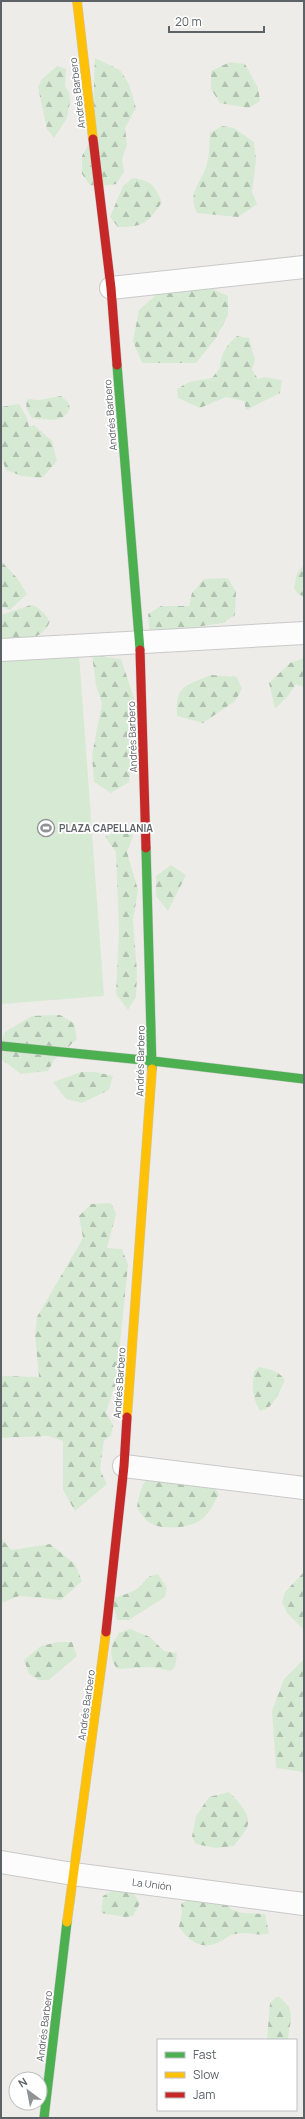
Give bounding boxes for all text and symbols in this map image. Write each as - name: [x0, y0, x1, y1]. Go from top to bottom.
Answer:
- scale bar: [169, 8, 264, 34]
- text: 20 m: [175, 13, 202, 30]
- street label: Andrés Barbero: [66, 57, 88, 129]
- street label: Andrés Barbero: [100, 379, 120, 451]
- street label: Andrés Barbero: [124, 701, 140, 773]
- sports icon: PLAZA CAPELLANIA: [36, 818, 56, 838]
- place label: PLAZA CAPELLANIA: [59, 821, 153, 835]
- street label: Andrés Barbero: [132, 1025, 148, 1097]
- street label: Andrés Barbero: [110, 1347, 128, 1419]
- street label: Andrés Barbero: [74, 1669, 98, 1741]
- street label: La Unión: [131, 1875, 173, 1893]
- street label: Andrés Barbero: [33, 1990, 55, 2062]
- legend: [157, 2039, 297, 2111]
- text: Fast: [193, 2046, 217, 2063]
- text: Slow: [193, 2066, 219, 2083]
- north arrow: [8, 2071, 48, 2111]
- text: N: [15, 2074, 30, 2091]
- text: Jam: [193, 2086, 215, 2103]

